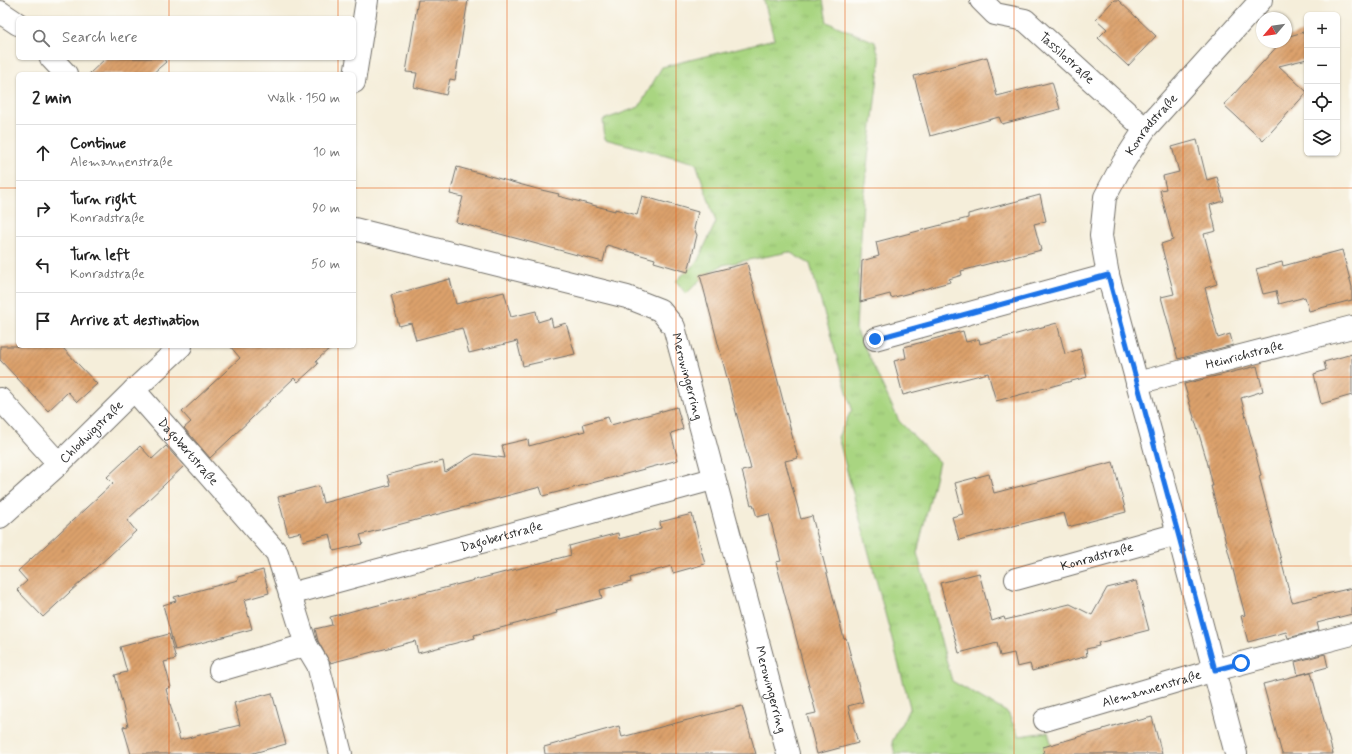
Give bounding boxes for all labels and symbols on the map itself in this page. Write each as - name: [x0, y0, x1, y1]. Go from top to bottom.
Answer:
- north arrow: [1256, 12, 1292, 48]
- street label: Tassilostraße: [1036, 28, 1098, 88]
- street label: Konradstraße: [1122, 90, 1181, 159]
- route end: [866, 330, 884, 348]
- street label: Merowingerring: [667, 331, 707, 422]
- street label: Heinrichstraße: [1204, 337, 1285, 373]
- street label: Chlodwigstraße: [56, 397, 127, 467]
- street label: Dagobertstraße: [154, 414, 222, 489]
- street label: Dagobertstraße: [458, 517, 544, 556]
- street label: Konradstraße: [1059, 538, 1135, 575]
- street label: Merowingerring: [751, 644, 791, 735]
- route start: [1232, 654, 1250, 672]
- street label: Alemannenstraße: [1100, 666, 1203, 711]

